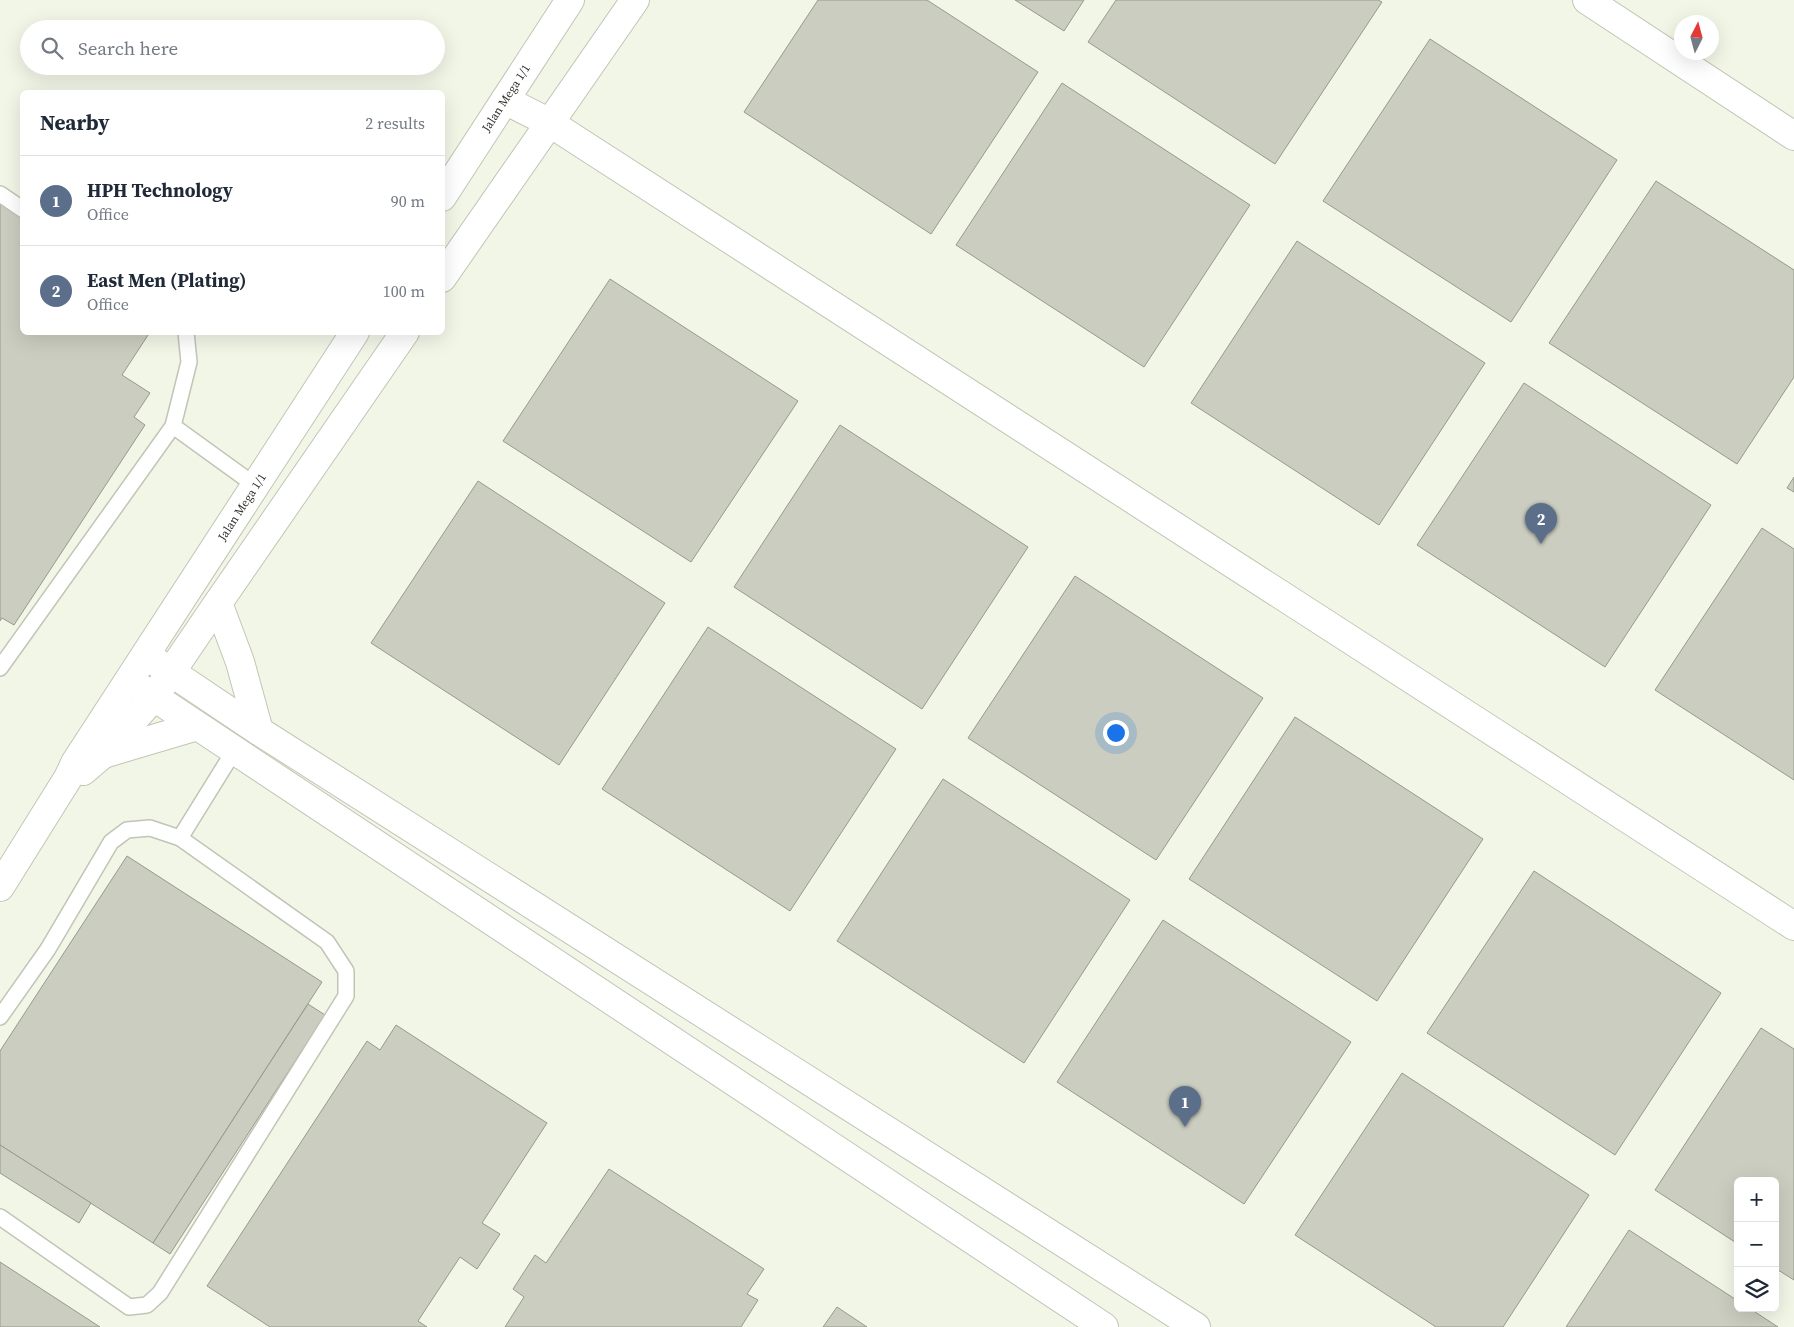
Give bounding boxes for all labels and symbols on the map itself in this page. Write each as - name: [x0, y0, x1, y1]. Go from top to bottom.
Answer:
- north arrow: [1674, 15, 1719, 60]
- street label: Jalan Mega 1/1: [478, 61, 534, 136]
- street label: Jalan Mega 1/1: [214, 470, 270, 545]
- pin: 2: [1525, 503, 1557, 544]
- your location: [1103, 720, 1129, 746]
- pin: 1: [1169, 1086, 1201, 1127]

